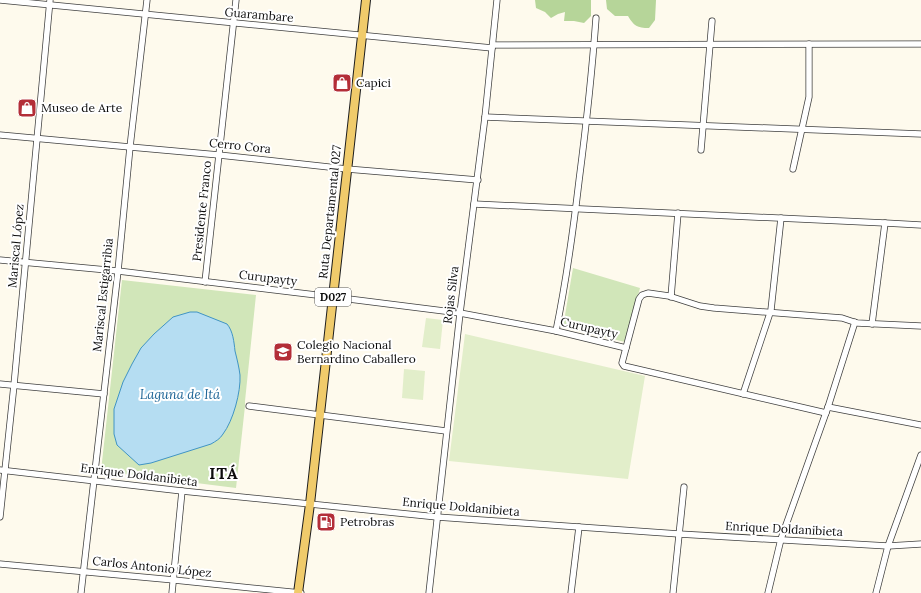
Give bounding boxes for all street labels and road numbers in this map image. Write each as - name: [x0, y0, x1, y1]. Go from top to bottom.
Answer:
- street label: Guarambare: [224, 4, 295, 25]
- street label: Cerro Cora: [208, 135, 272, 156]
- street label: Ruta Departamental 027: [315, 144, 344, 280]
- street label: Presidente Franco: [189, 160, 214, 262]
- street label: Mariscal López: [4, 203, 27, 288]
- street label: Mariscal Estigarribia: [89, 237, 116, 353]
- street label: Rojas Silva: [440, 265, 461, 325]
- street label: Curupayty: [238, 266, 299, 289]
- road number: D027: [315, 288, 351, 306]
- street label: Curupayty: [559, 314, 620, 342]
- street label: Enrique Doldanibieta: [80, 460, 198, 489]
- street label: Enrique Doldanibieta: [402, 494, 520, 519]
- street label: Enrique Doldanibieta: [725, 518, 843, 539]
- street label: Carlos Antonio López: [92, 553, 212, 580]

